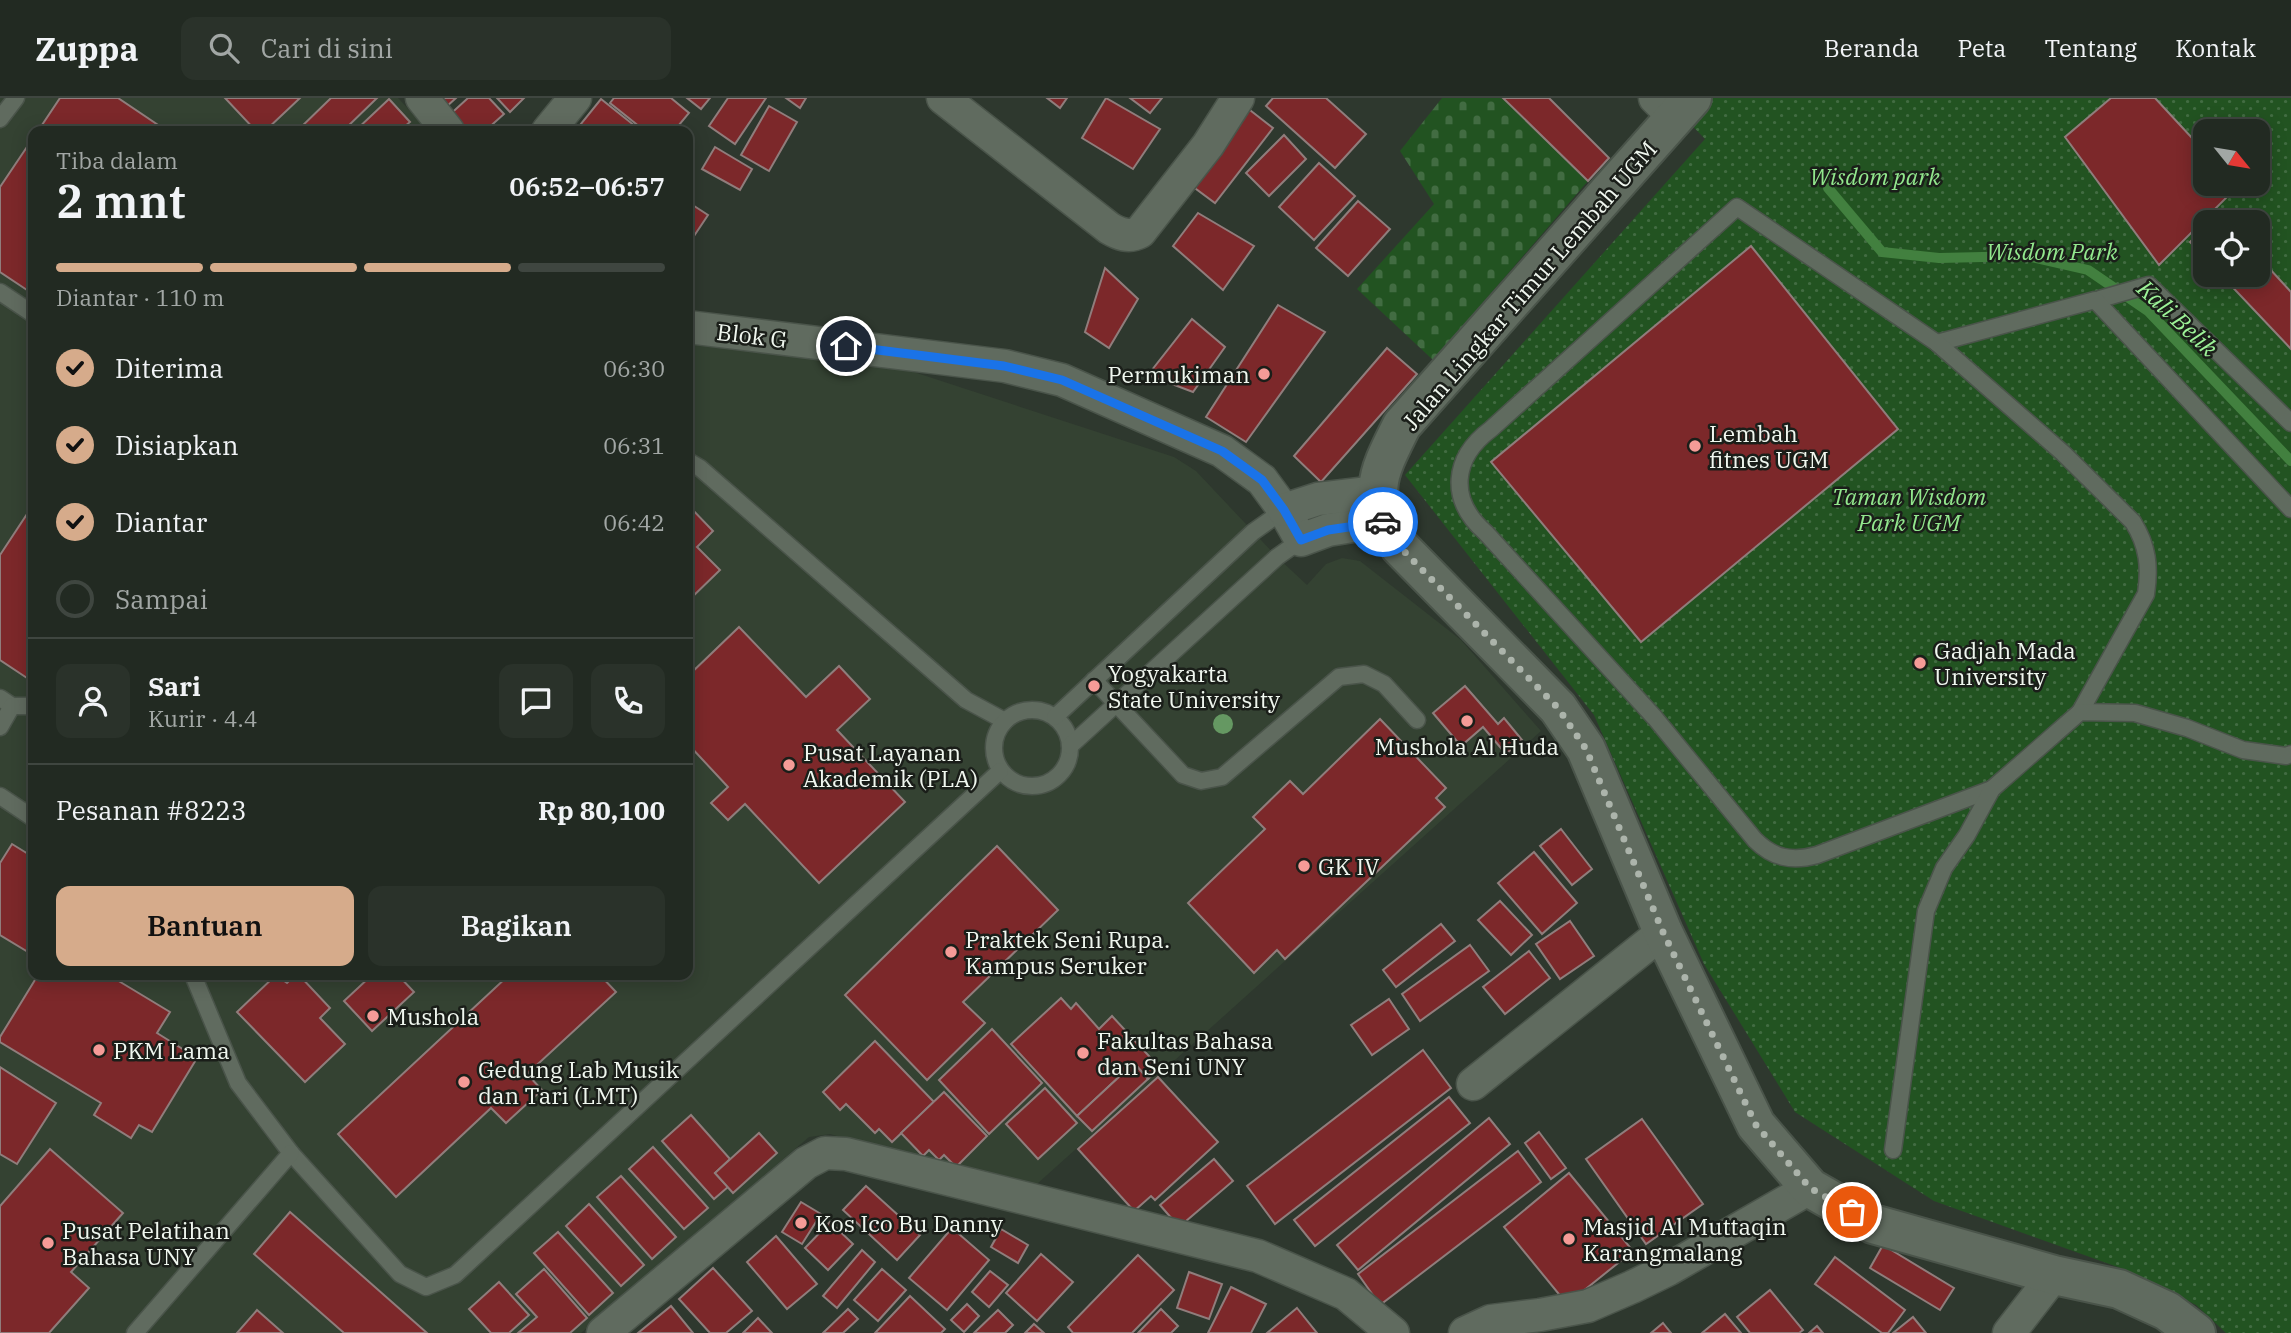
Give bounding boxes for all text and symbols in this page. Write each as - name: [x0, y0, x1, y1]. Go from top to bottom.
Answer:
- search box: [181, 17, 671, 80]
- text: Zuppa: [35, 27, 139, 70]
- icon: search: [205, 29, 243, 67]
- text: Cari di sini: [261, 31, 393, 65]
- text: Beranda: [1824, 32, 1919, 64]
- text: Peta: [1957, 32, 2006, 64]
- text: Tentang: [2044, 32, 2137, 64]
- text: Kontak: [2175, 32, 2256, 64]
- north arrow: [2193, 119, 2270, 196]
- map controls: [2193, 119, 2270, 287]
- street label: Jalan Lingkar Timur Lembah UGM: [1395, 134, 1663, 436]
- text: Tiba dalam: [56, 145, 178, 175]
- park label: Wisdom park: [1809, 161, 1941, 191]
- text: 06:52–06:57: [509, 169, 665, 203]
- text: 2 mnt: [56, 171, 186, 231]
- button: locate: [2193, 210, 2270, 287]
- park label: Wisdom Park: [1986, 236, 2119, 266]
- water label: Kali Belik: [2130, 272, 2225, 364]
- text: Diantar · 110 m: [56, 282, 224, 312]
- street label: Blok G: [715, 316, 789, 354]
- pin: [816, 316, 876, 376]
- icon: home: [827, 327, 865, 365]
- icon: check: [56, 349, 94, 387]
- text: Diterima: [115, 351, 223, 385]
- text: 06:30: [603, 353, 665, 383]
- place label: Permukiman: [1108, 359, 1250, 389]
- marker: Permukiman: [1256, 366, 1272, 382]
- place label: Lembah fitnes UGM: [1709, 418, 1829, 474]
- icon: check: [56, 426, 94, 464]
- text: Disiapkan: [115, 428, 239, 462]
- text: 06:31: [603, 430, 665, 460]
- marker: Lembah fitnes UGM: [1687, 438, 1703, 454]
- park label: Taman Wisdom Park UGM: [1832, 481, 1987, 537]
- courier: [1348, 487, 1418, 557]
- icon: check: [56, 503, 94, 541]
- icon: car: [1364, 503, 1402, 541]
- text: Diantar: [115, 505, 207, 539]
- text: 06:42: [603, 507, 665, 537]
- text: Sampai: [115, 582, 208, 616]
- place label: Gadjah Mada University: [1934, 635, 2076, 691]
- marker: Gadjah Mada University: [1912, 655, 1928, 671]
- place label: Yogyakarta State University: [1108, 658, 1281, 714]
- button: person: [56, 664, 130, 738]
- button: chat: [499, 664, 573, 738]
- button: phone: [591, 664, 665, 738]
- text: Sari: [148, 669, 201, 703]
- marker: Yogyakarta State University: [1086, 678, 1102, 694]
- text: Kurir · 4.4: [148, 703, 257, 733]
- marker: Mushola Al Huda: [1459, 713, 1475, 729]
- place label: Mushola Al Huda: [1375, 731, 1559, 761]
- place label: Pusat Layanan Akademik (PLA): [803, 737, 978, 793]
- marker: Pusat Layanan Akademik (PLA): [781, 757, 797, 773]
- text: Pesanan #8223: [56, 793, 246, 827]
- text: Rp 80,100: [538, 793, 665, 827]
- place label: GK IV: [1318, 851, 1379, 881]
- marker: GK IV: [1296, 858, 1312, 874]
- button: Bantuan: [56, 886, 354, 966]
- button: Bagikan: [368, 886, 665, 966]
- place label: Praktek Seni Rupa. Kampus Seruker: [965, 924, 1170, 980]
- marker: Praktek Seni Rupa. Kampus Seruker: [943, 944, 959, 960]
- place label: Mushola: [387, 1001, 479, 1031]
- marker: Mushola: [365, 1008, 381, 1024]
- place label: Fakultas Bahasa dan Seni UNY: [1097, 1025, 1273, 1081]
- place label: PKM Lama: [113, 1035, 230, 1065]
- marker: PKM Lama: [91, 1042, 107, 1058]
- marker: Fakultas Bahasa dan Seni UNY: [1075, 1045, 1091, 1061]
- place label: Gedung Lab Musik dan Tari (LMT): [478, 1054, 680, 1110]
- marker: Gedung Lab Musik dan Tari (LMT): [456, 1074, 472, 1090]
- pin: [1822, 1182, 1882, 1242]
- icon: bag: [1833, 1193, 1871, 1231]
- place label: Kos Ico Bu Danny: [815, 1208, 1004, 1238]
- place label: Masjid Al Muttaqin Karangmalang: [1583, 1211, 1787, 1267]
- place label: Pusat Pelatihan Bahasa UNY: [62, 1215, 230, 1271]
- marker: Kos Ico Bu Danny: [793, 1215, 809, 1231]
- marker: Masjid Al Muttaqin Karangmalang: [1561, 1231, 1577, 1247]
- marker: Pusat Pelatihan Bahasa UNY: [40, 1235, 56, 1251]

